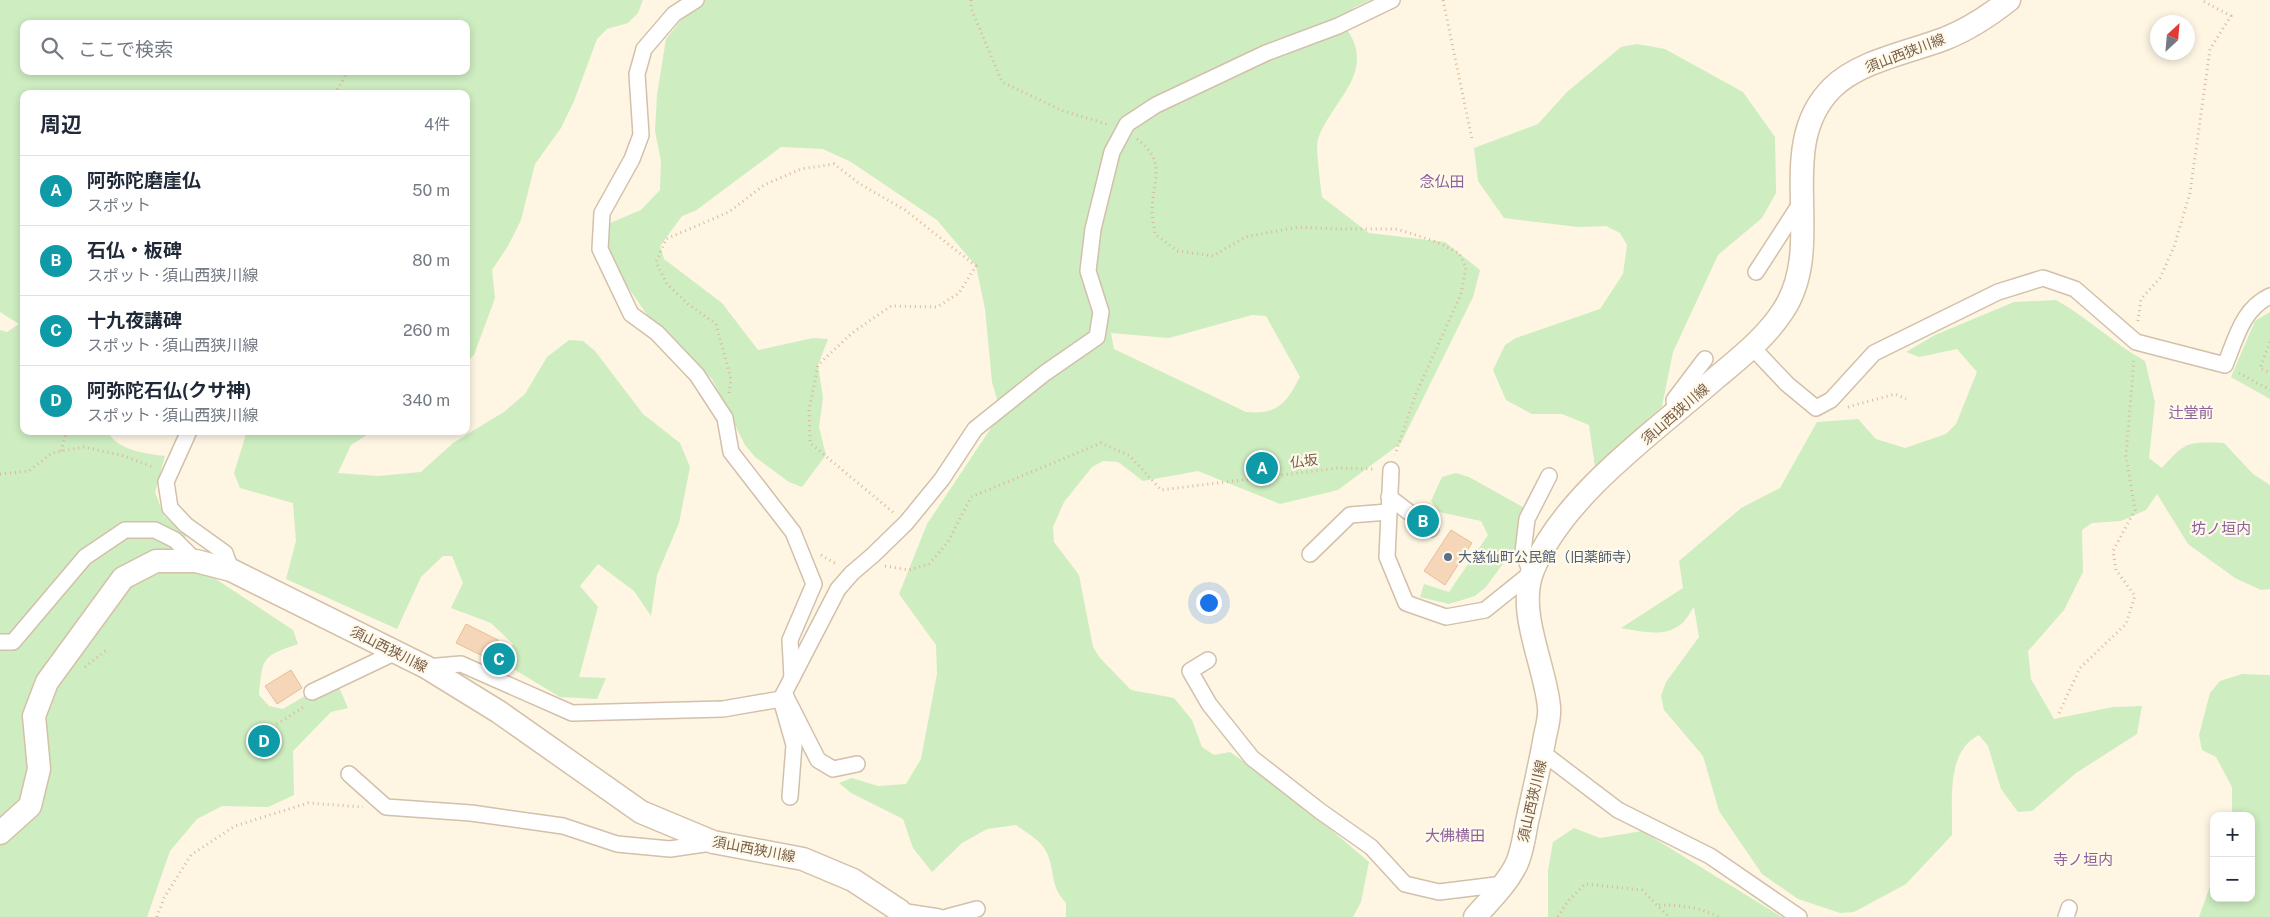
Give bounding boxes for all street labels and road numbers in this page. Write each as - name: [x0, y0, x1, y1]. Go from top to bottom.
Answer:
- street label: 須山西狭川線: [1863, 30, 1947, 76]
- street label: 須山西狭川線: [1638, 380, 1712, 448]
- street label: 仏坂: [1289, 451, 1319, 471]
- street label: 須山西狭川線: [348, 623, 430, 675]
- street label: 須山西狭川線: [1515, 758, 1549, 844]
- street label: 須山西狭川線: [711, 833, 797, 865]

